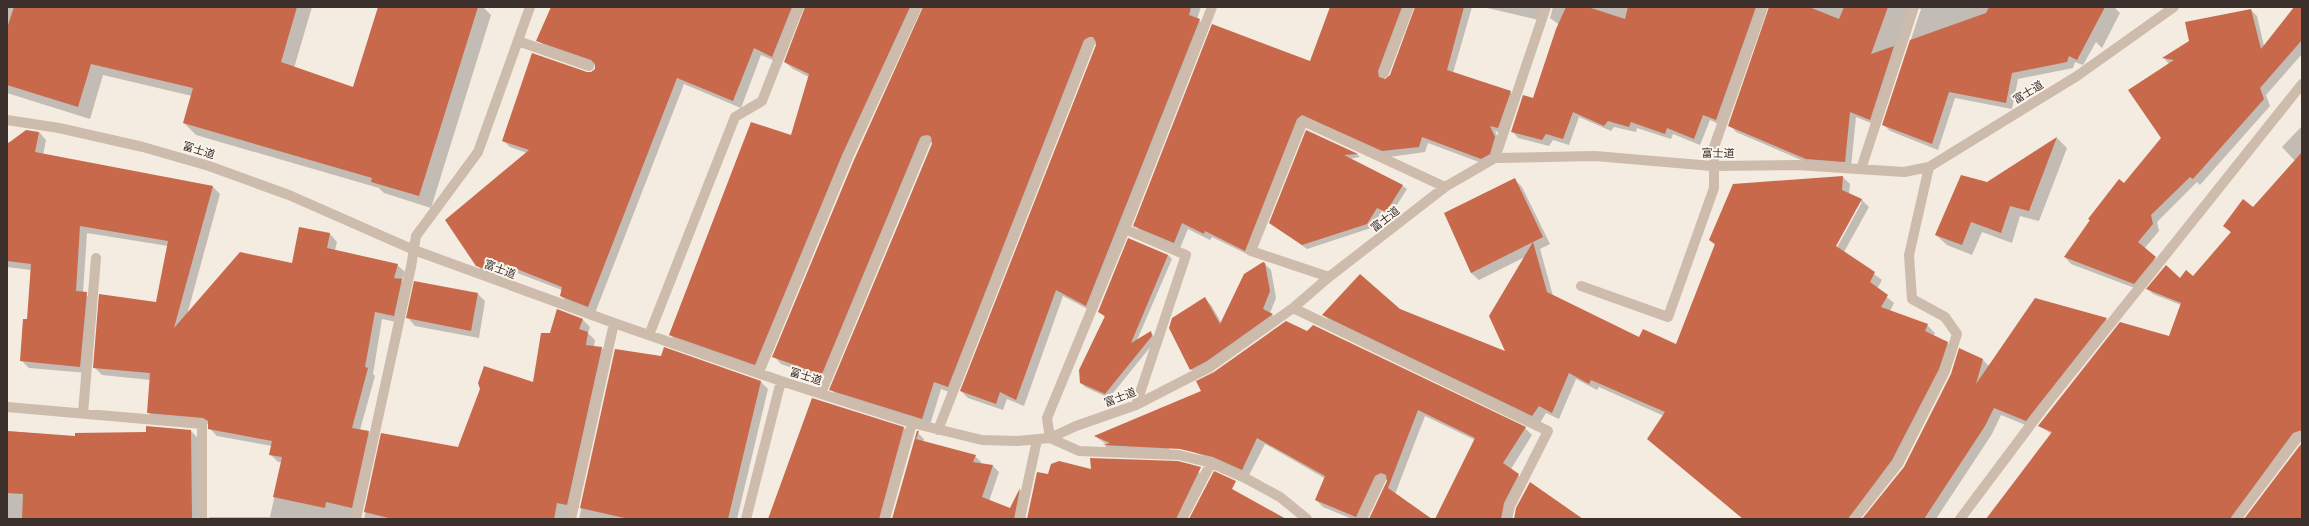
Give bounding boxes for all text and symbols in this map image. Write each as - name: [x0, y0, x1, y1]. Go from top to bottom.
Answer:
- street label: 富士道: [2010, 77, 2046, 107]
- street label: 富士道: [181, 138, 217, 162]
- street label: 富士道: [1701, 145, 1735, 161]
- street label: 富士道: [1367, 203, 1403, 235]
- street label: 富士道: [482, 256, 518, 282]
- street label: 富士道: [788, 364, 824, 388]
- street label: 富士道: [1102, 384, 1138, 410]

